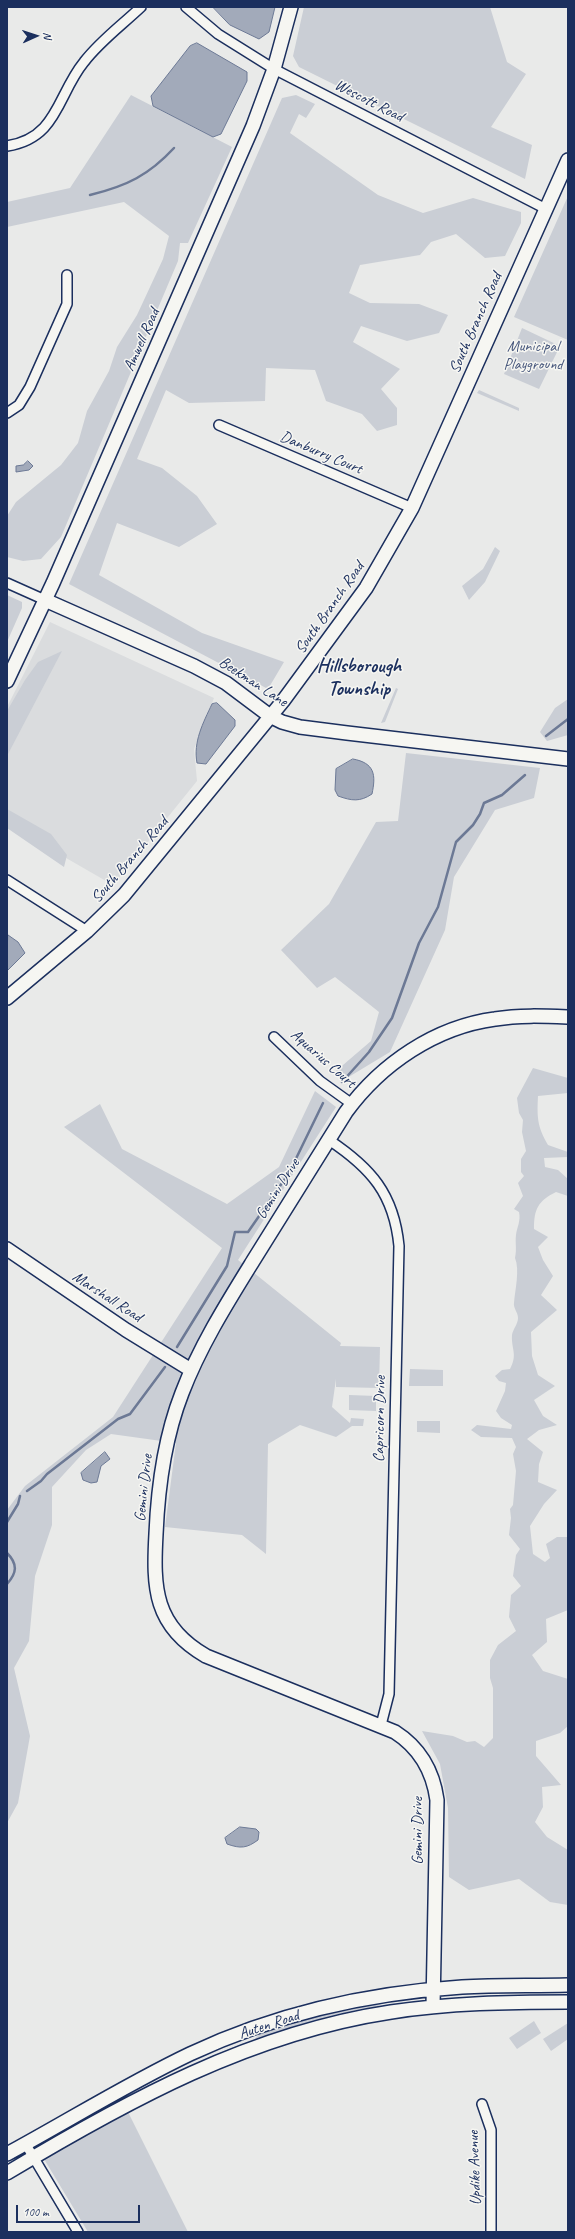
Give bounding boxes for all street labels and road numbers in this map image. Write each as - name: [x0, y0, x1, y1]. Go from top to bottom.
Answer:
- street label: Wescott Road: [331, 75, 407, 127]
- street label: South Branch Road: [445, 270, 507, 376]
- street label: Amwell Road: [120, 306, 164, 374]
- street label: Danburry Court: [277, 427, 365, 479]
- street label: South Branch Road: [291, 558, 369, 658]
- street label: Beekman Lane: [215, 653, 291, 711]
- street label: South Branch Road: [87, 813, 173, 907]
- street label: Aquarius Court: [286, 1025, 360, 1093]
- street label: Gemini Drive: [252, 1155, 304, 1223]
- street label: Marshall Road: [68, 1267, 146, 1327]
- street label: Capricorn Drive: [370, 1376, 390, 1462]
- street label: Gemini Drive: [131, 1453, 157, 1523]
- street label: Gemini Drive: [408, 1797, 428, 1865]
- street label: Auten Road: [236, 2006, 302, 2044]
- street label: Updike Avenue: [464, 2130, 486, 2206]

